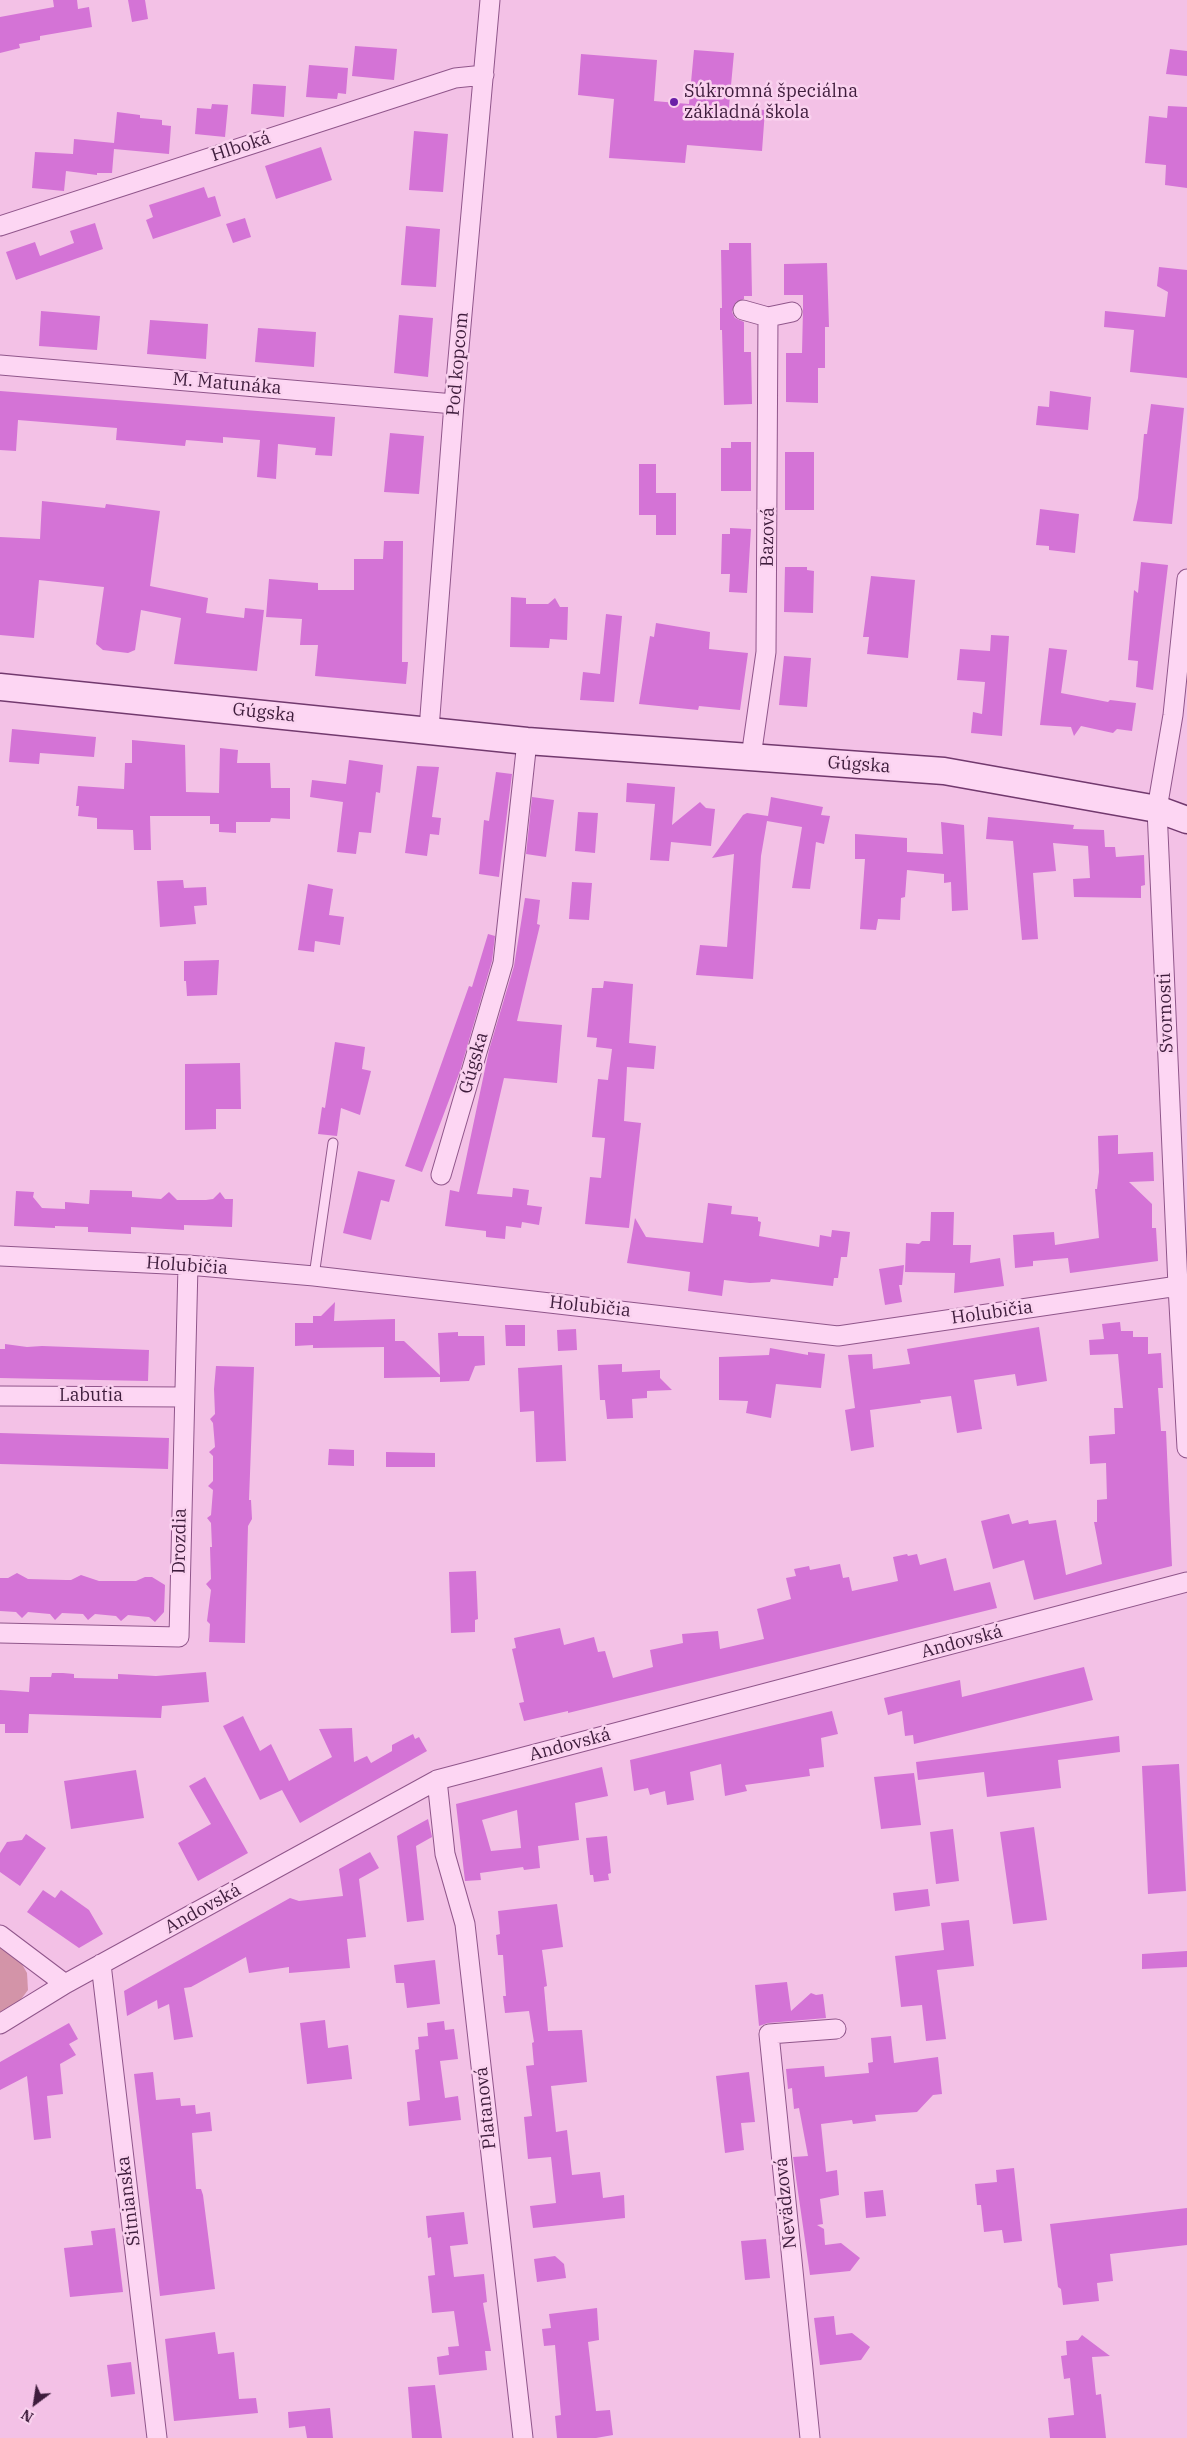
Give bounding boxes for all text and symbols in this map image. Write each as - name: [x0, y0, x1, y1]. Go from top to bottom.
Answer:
- place label: Súkromná špeciálna základná škola: [684, 81, 858, 124]
- marker: Súkromná špeciálna základná škola: [668, 96, 680, 108]
- street label: Hlboká: [209, 127, 273, 167]
- street label: Pod kopcom: [443, 311, 473, 417]
- street label: M. Matunáka: [172, 368, 282, 400]
- street label: Bazová: [757, 507, 779, 567]
- street label: Gúgska: [232, 699, 296, 727]
- street label: Gúgska: [827, 752, 891, 778]
- street label: Svornosti: [1154, 972, 1178, 1054]
- street label: Gúgska: [455, 1030, 493, 1096]
- street label: Holubičia: [145, 1252, 229, 1280]
- street label: Holubičia: [548, 1292, 632, 1322]
- street label: Holubičia: [950, 1297, 1034, 1329]
- street label: Labutia: [59, 1385, 123, 1407]
- street label: Drozdia: [169, 1508, 191, 1574]
- street label: Andovská: [919, 1621, 1005, 1663]
- street label: Andovská: [527, 1724, 613, 1766]
- street label: Andovská: [161, 1879, 245, 1939]
- street label: Platanová: [471, 2066, 501, 2150]
- street label: Sitnianska: [113, 2155, 145, 2247]
- street label: Nevädzová: [770, 2156, 802, 2250]
- north arrow: [10, 2378, 60, 2428]
- text: N: [18, 2405, 37, 2426]

